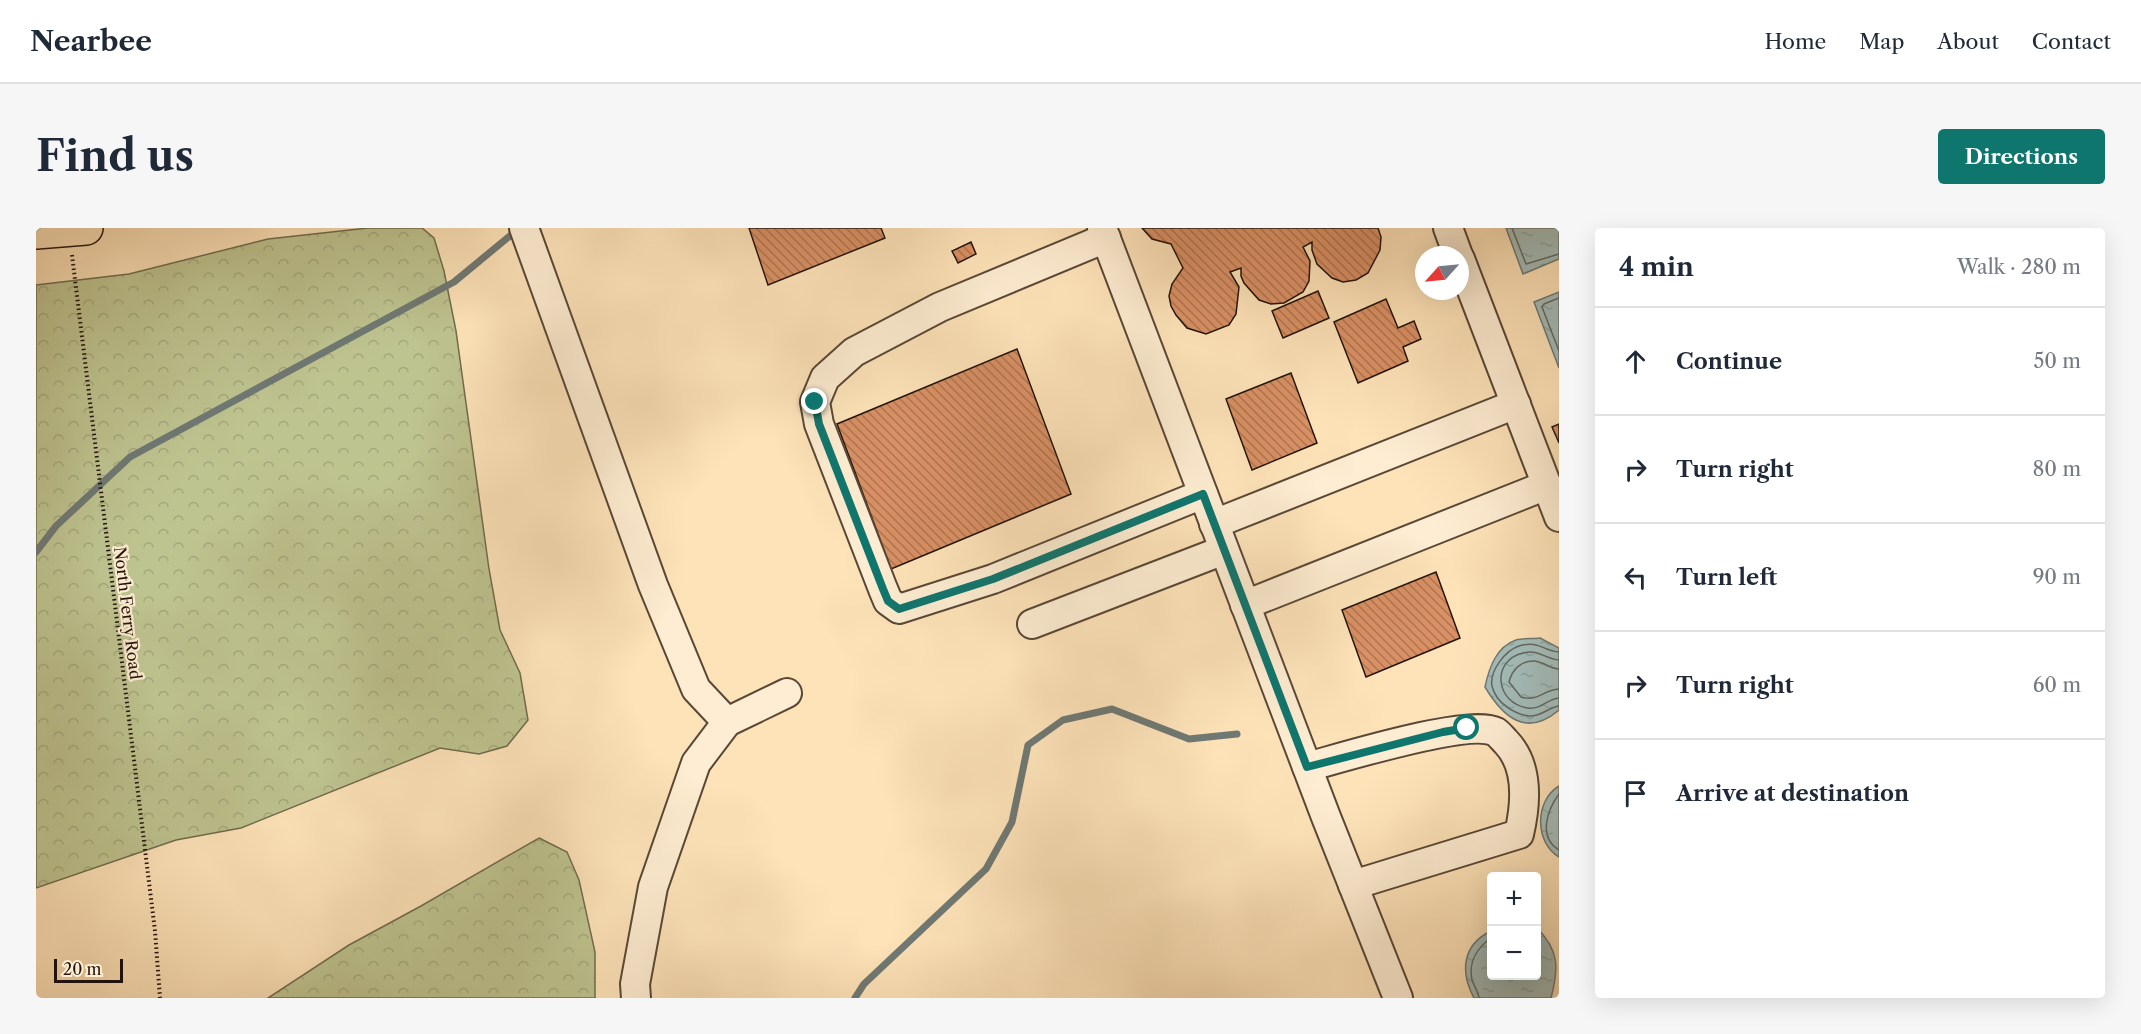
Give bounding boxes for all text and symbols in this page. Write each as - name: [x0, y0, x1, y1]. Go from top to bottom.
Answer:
- text: Nearbee: [30, 24, 152, 58]
- text: Home: [1765, 29, 1826, 54]
- text: Map: [1859, 29, 1904, 54]
- text: About: [1937, 29, 1999, 54]
- text: Contact: [2032, 29, 2111, 54]
- button: Directions: [1938, 129, 2105, 184]
- text: Find us: [36, 130, 194, 182]
- north arrow: [1415, 246, 1469, 300]
- text: 4 min: [1619, 251, 1694, 283]
- text: Walk · 280 m: [1957, 255, 2081, 279]
- icon: ahead: [1619, 345, 1652, 378]
- text: Continue: [1676, 348, 1782, 375]
- text: 50 m: [2034, 349, 2081, 373]
- route end: [801, 388, 827, 414]
- icon: right: [1619, 453, 1652, 486]
- text: Turn right: [1676, 456, 1794, 483]
- text: 80 m: [2033, 457, 2081, 481]
- street label: North Ferry Road: [110, 545, 146, 681]
- icon: left: [1619, 561, 1652, 594]
- text: Turn left: [1676, 564, 1777, 591]
- text: 90 m: [2033, 565, 2081, 589]
- icon: right: [1619, 669, 1652, 702]
- text: Turn right: [1676, 672, 1794, 699]
- text: 60 m: [2033, 673, 2081, 697]
- route start: [1453, 714, 1479, 740]
- icon: arrive: [1619, 777, 1652, 810]
- text: Arrive at destination: [1676, 780, 1909, 807]
- map controls: [1487, 872, 1541, 980]
- button: +: [1487, 872, 1541, 926]
- button: −: [1487, 926, 1541, 980]
- scale bar: [54, 956, 123, 984]
- text: 20 m: [63, 959, 102, 979]

